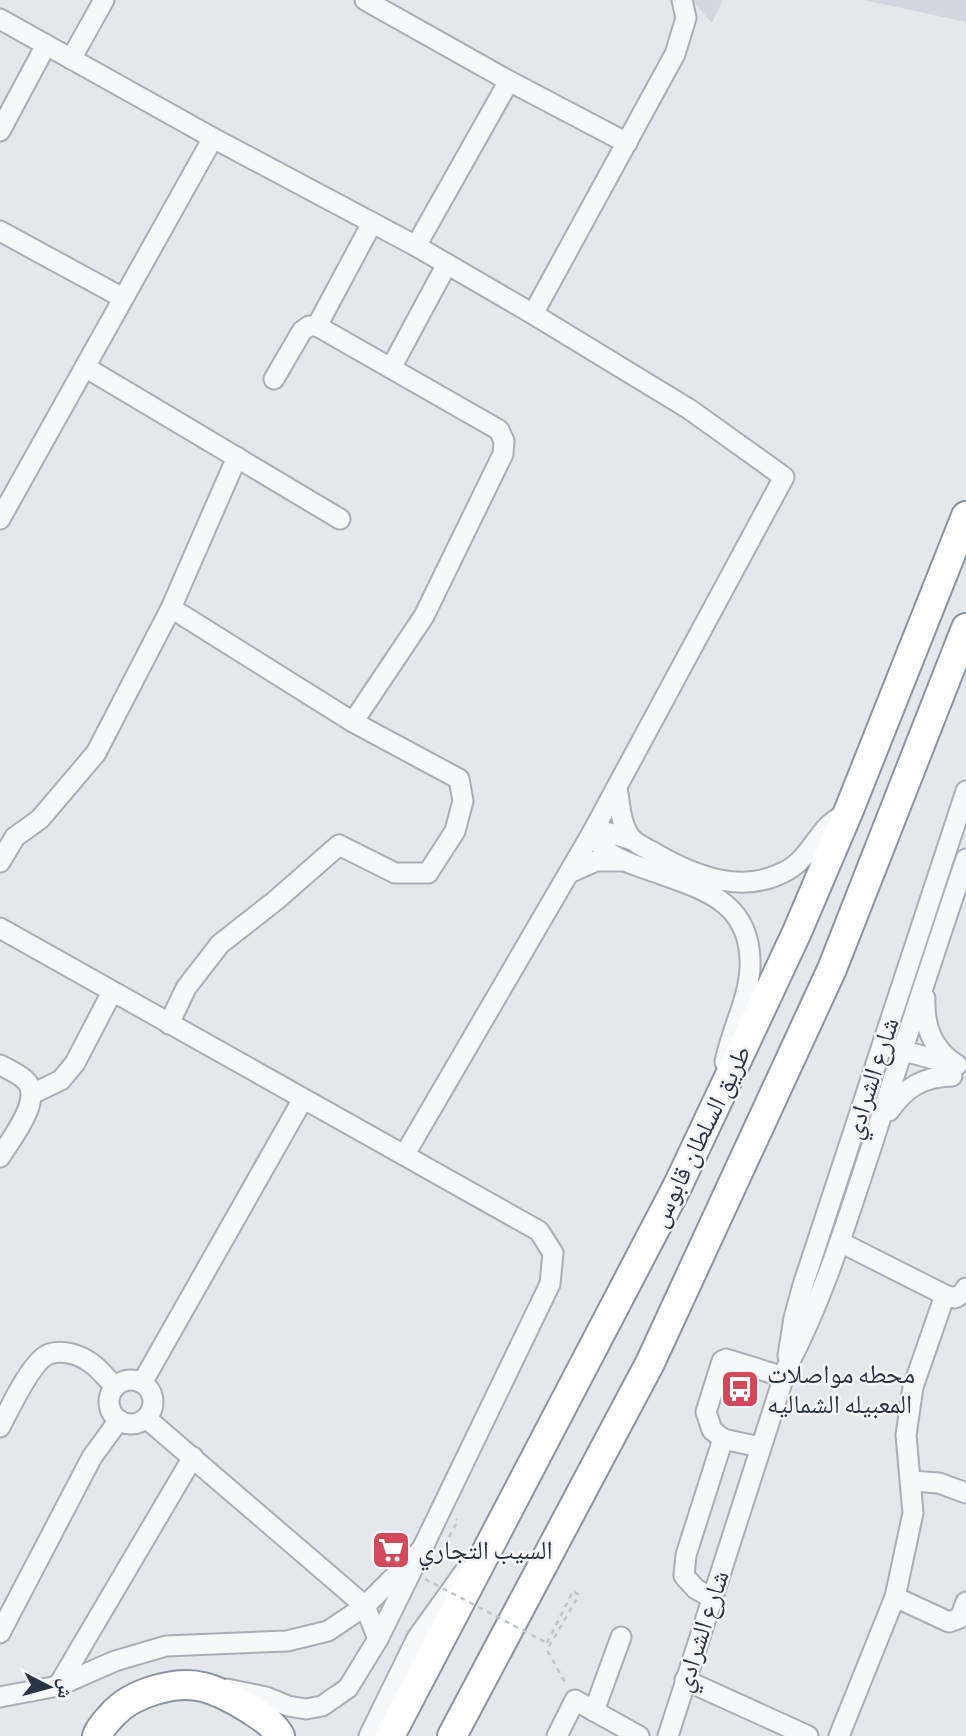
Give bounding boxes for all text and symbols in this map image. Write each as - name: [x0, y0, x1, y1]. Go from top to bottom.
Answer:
- street label: شارع الشرادي: [838, 1014, 910, 1144]
- street label: طريق السلطان قابوس: [644, 1041, 759, 1233]
- place label: محطه مواصلات المعبيله الشماليه: [767, 1360, 915, 1421]
- bus stop icon: محطه مواصلات المعبيله الشماليه: [719, 1368, 761, 1410]
- supermarket icon: السيب التجاري: [370, 1529, 412, 1571]
- place label: السيب التجاري: [418, 1536, 553, 1571]
- street label: شارع الشرادي: [668, 1567, 740, 1697]
- north arrow: [14, 1652, 84, 1722]
- text: ش: [52, 1677, 77, 1700]

